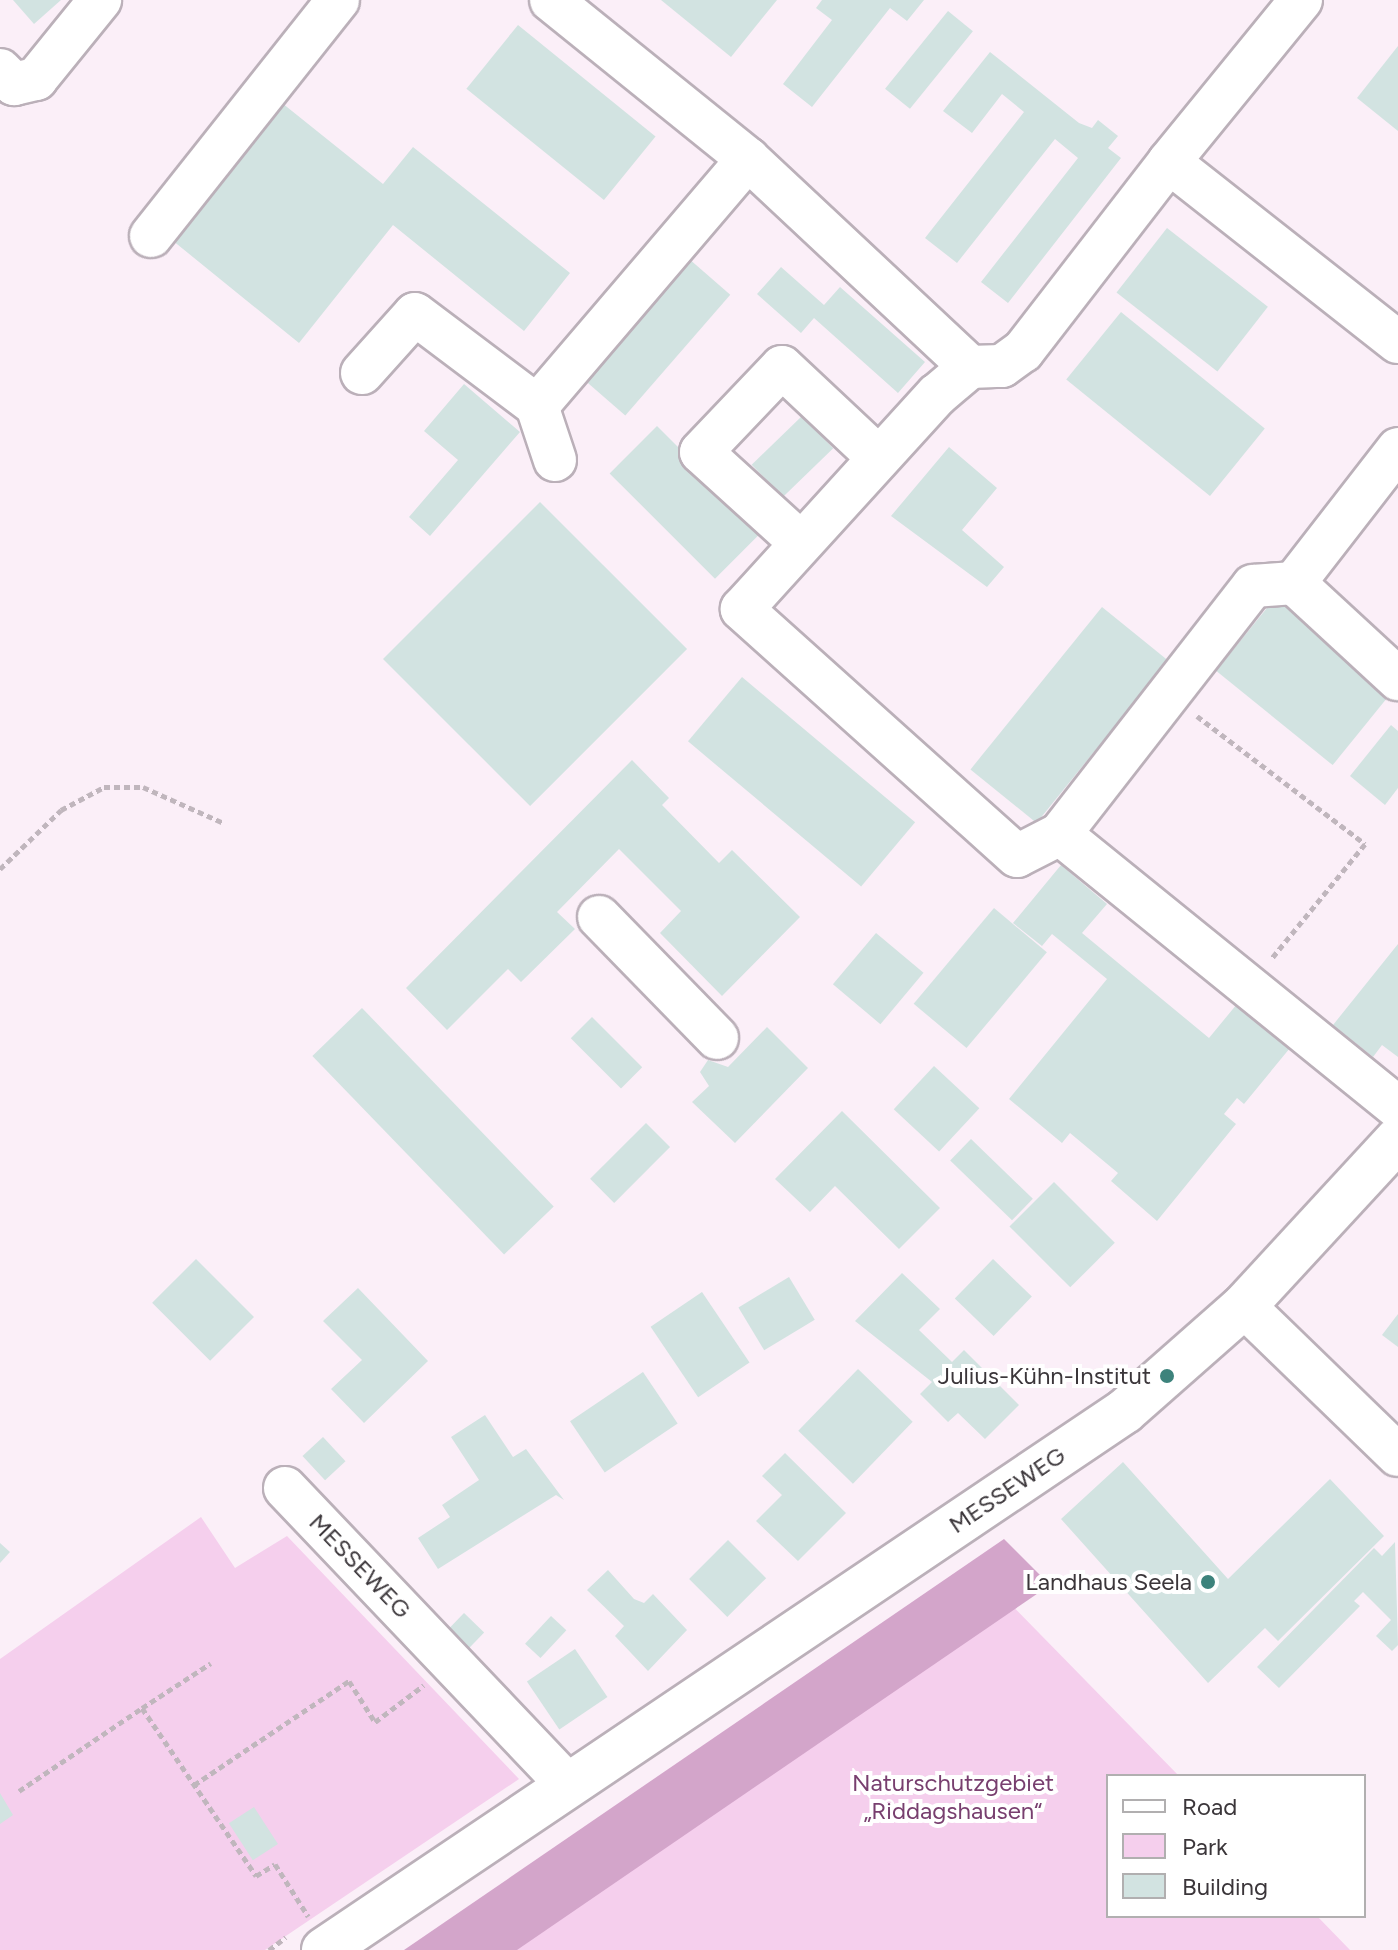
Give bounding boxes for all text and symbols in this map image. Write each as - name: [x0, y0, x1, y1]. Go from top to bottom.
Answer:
- place label: Julius-Kühn-Institut: [938, 1362, 1151, 1390]
- marker: Julius-Kühn-Institut: [1158, 1367, 1176, 1385]
- street label: MESSEWEG: [944, 1441, 1070, 1539]
- street label: MESSEWEG: [303, 1508, 417, 1624]
- place label: Landhaus Seela: [1025, 1568, 1192, 1596]
- marker: Landhaus Seela: [1199, 1573, 1217, 1591]
- park label: Naturschutzgebiet „Riddagshausen“: [852, 1769, 1054, 1825]
- legend: [1106, 1774, 1366, 1918]
- text: Road: [1182, 1792, 1237, 1821]
- text: Park: [1182, 1832, 1228, 1861]
- text: Building: [1182, 1872, 1268, 1901]

